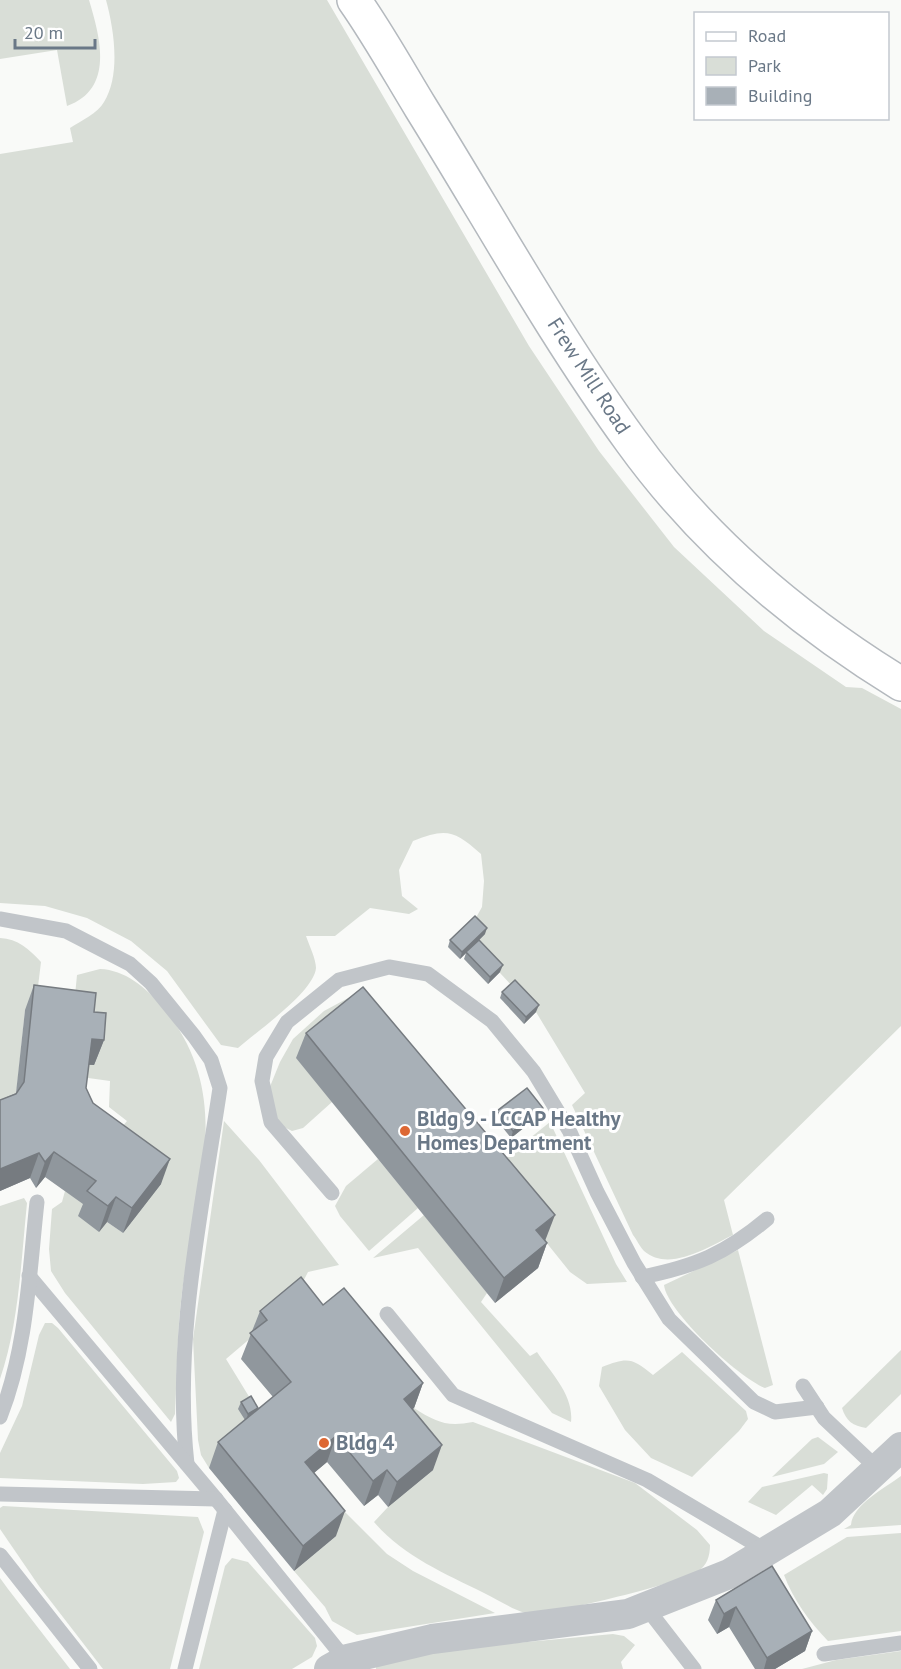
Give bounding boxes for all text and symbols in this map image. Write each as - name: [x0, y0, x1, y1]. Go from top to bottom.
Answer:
- scale bar: [15, 12, 94, 50]
- legend: [694, 12, 889, 120]
- text: 20 m: [24, 21, 63, 44]
- text: Road: [748, 24, 786, 47]
- text: Park: [748, 54, 781, 77]
- text: Building: [748, 84, 812, 107]
- street label: Frew Mill Road: [542, 312, 637, 439]
- place label: Bldg 9 - LCCAP Healthy Homes Department: [417, 1105, 622, 1156]
- marker: Bldg 9 - LCCAP Healthy Homes Department: [398, 1124, 412, 1138]
- place label: Bldg 4: [336, 1429, 394, 1456]
- marker: Bldg 4: [317, 1436, 331, 1450]

